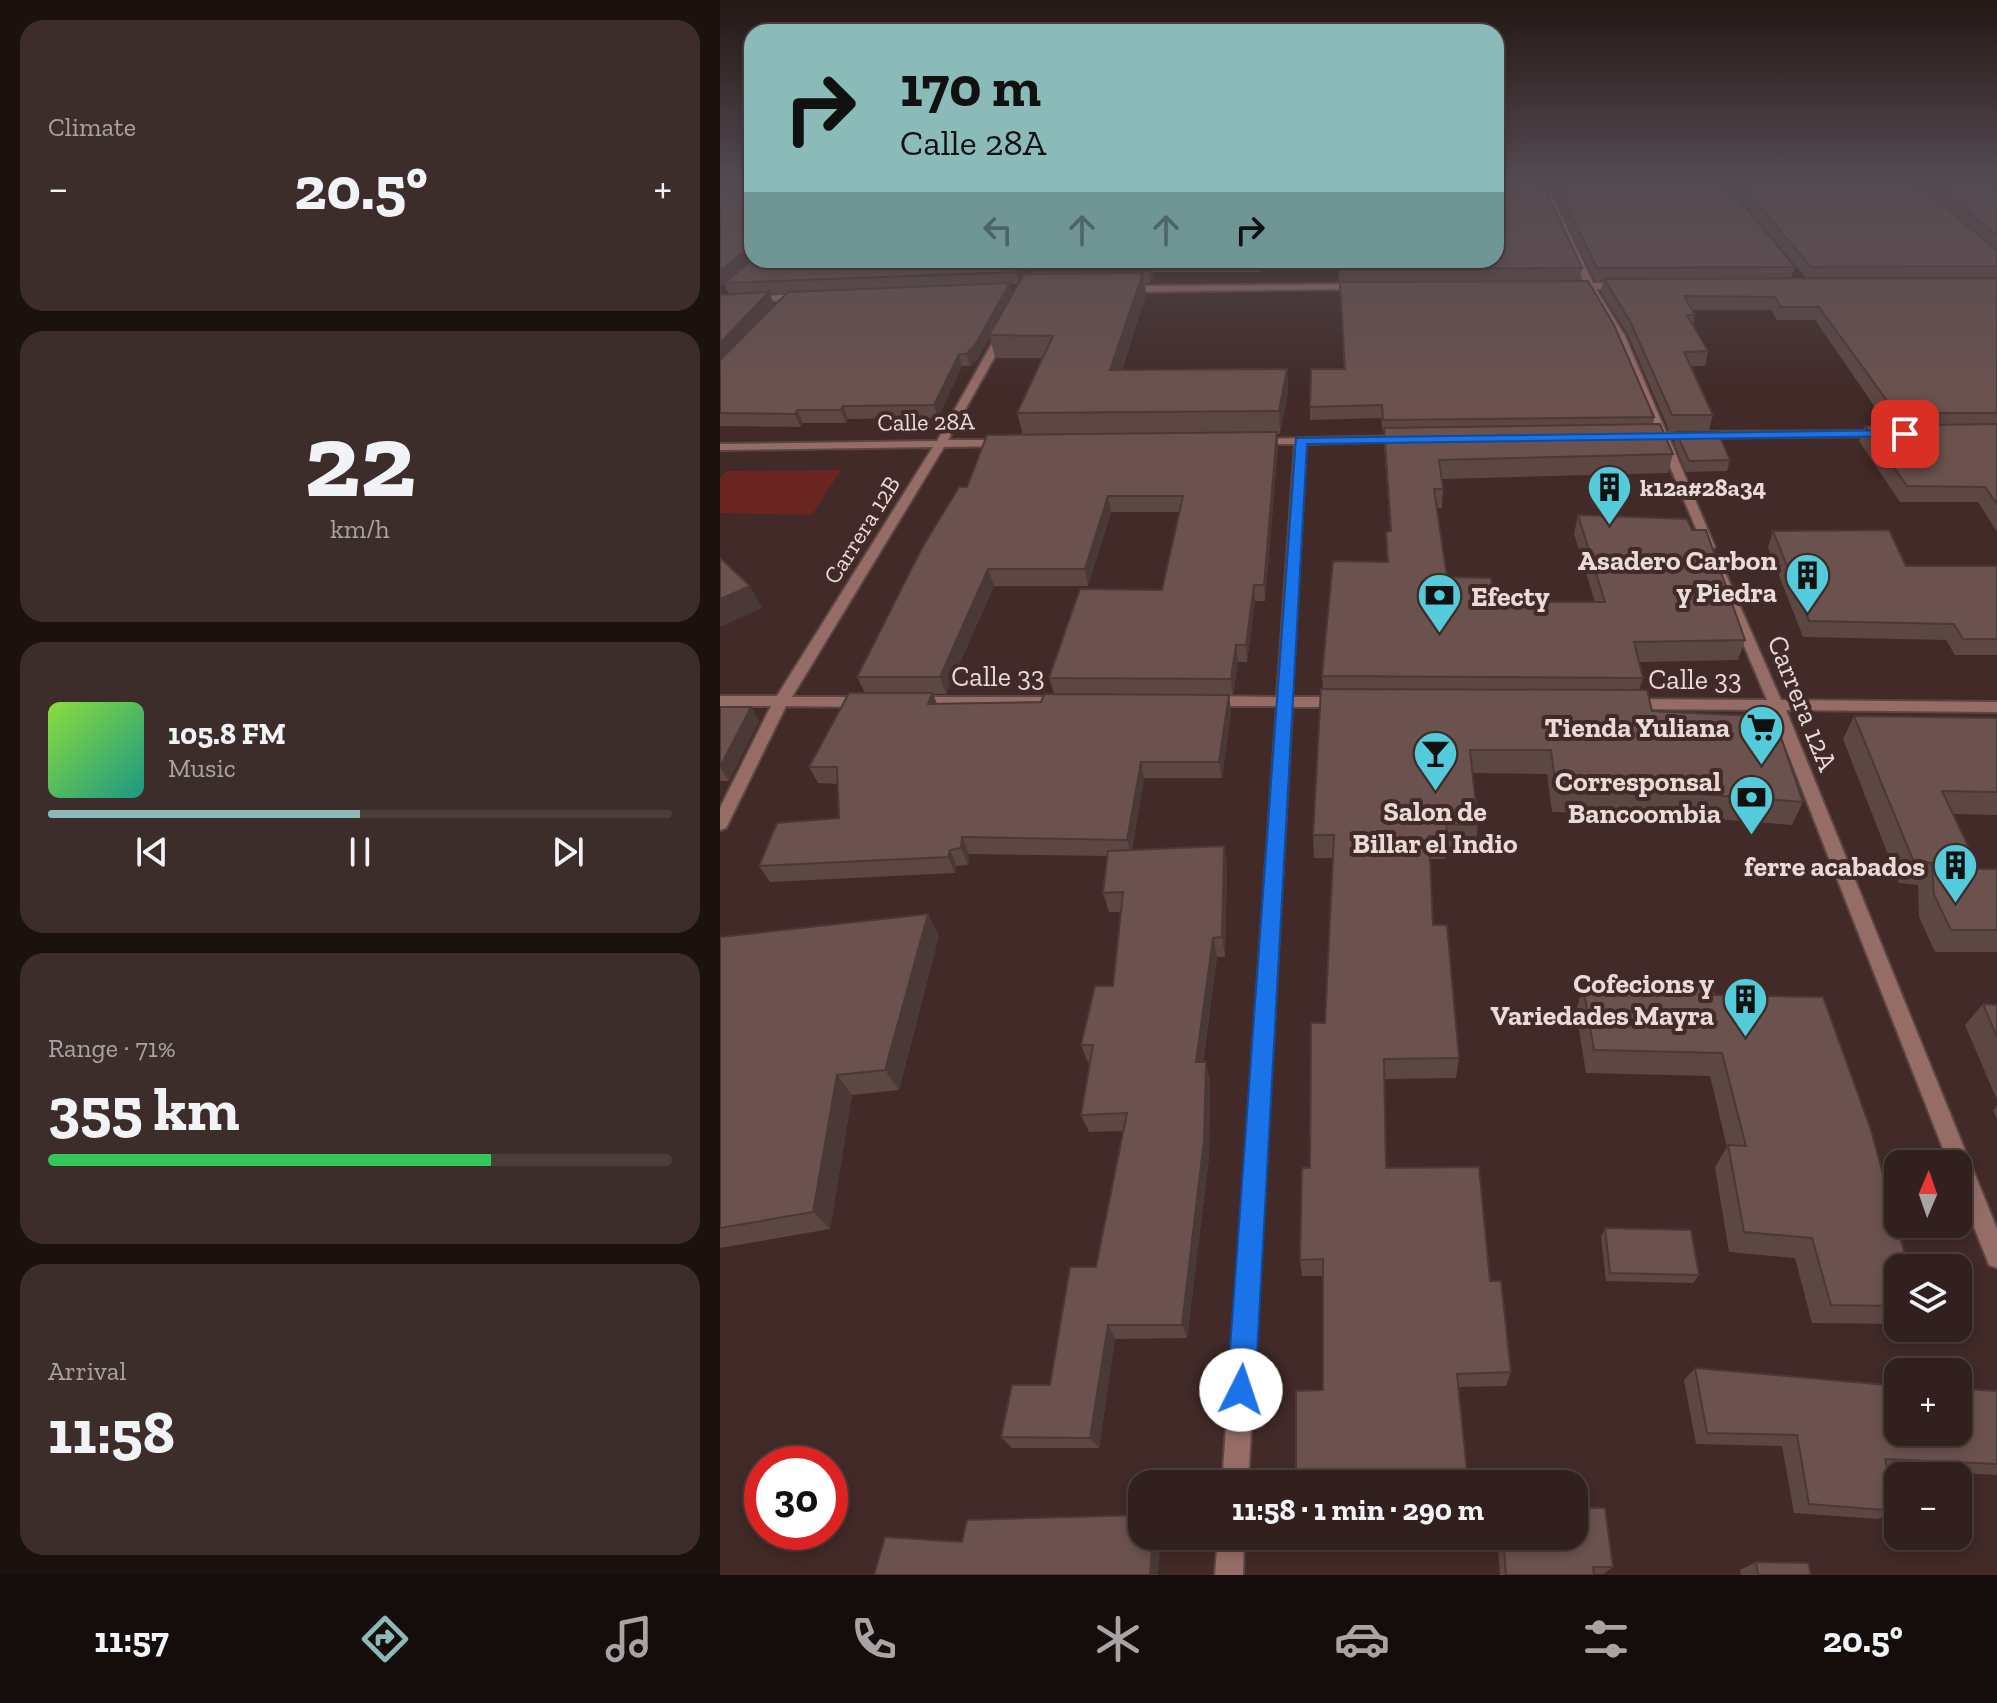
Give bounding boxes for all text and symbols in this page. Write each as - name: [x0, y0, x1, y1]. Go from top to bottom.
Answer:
- text: 170 m: [900, 53, 1041, 120]
- icon: right: [768, 56, 872, 160]
- text: Climate: [48, 111, 136, 143]
- text: Calle 28A: [900, 121, 1046, 164]
- text: 20.5°: [294, 152, 428, 224]
- text: −: [48, 161, 69, 214]
- text: +: [653, 161, 672, 214]
- icon: left: [976, 208, 1020, 252]
- icon: ahead: [1060, 208, 1104, 252]
- icon: ahead: [1144, 208, 1188, 252]
- icon: right: [1228, 208, 1272, 252]
- text: 22: [304, 398, 416, 523]
- pin: [1871, 400, 1939, 468]
- street label: Calle 28A: [877, 406, 975, 437]
- icon: arrive: [1883, 412, 1927, 456]
- building icon: k12a#28a34: [1585, 464, 1633, 527]
- street label: Carrera 12B: [817, 470, 906, 589]
- place label: k12a#28a34: [1640, 473, 1767, 502]
- text: km/h: [330, 513, 390, 545]
- place label: Asadero Carbon y Piedra: [1578, 544, 1777, 609]
- building icon: Asadero Carbon y Piedra: [1784, 552, 1832, 615]
- bank icon: Efecty: [1416, 572, 1464, 635]
- place label: Efecty: [1471, 580, 1550, 613]
- street label: Carrera 12A: [1760, 631, 1845, 777]
- street label: Calle 33: [951, 660, 1045, 693]
- street label: Calle 33: [1648, 663, 1742, 696]
- supermarket icon: Tienda Yuliana: [1737, 703, 1785, 766]
- place label: Tienda Yuliana: [1545, 711, 1730, 744]
- text: 105.8 FM: [168, 716, 286, 752]
- bar icon: Salon de Billar el Indio: [1411, 730, 1459, 793]
- text: Music: [168, 752, 236, 784]
- place label: Corresponsal Bancoombia: [1555, 765, 1721, 830]
- bank icon: Corresponsal Bancoombia: [1728, 773, 1776, 836]
- place label: Salon de Billar el Indio: [1352, 795, 1518, 860]
- icon: previous: [130, 830, 174, 874]
- icon: pause: [338, 830, 382, 874]
- icon: next: [546, 830, 590, 874]
- building icon: ferre acabados: [1932, 842, 1980, 905]
- place label: ferre acabados: [1744, 850, 1925, 883]
- place label: Cofecions y Variedades Mayra: [1491, 967, 1714, 1032]
- building icon: Cofecions y Variedades Mayra: [1721, 975, 1769, 1038]
- text: Range · 71%: [48, 1032, 176, 1064]
- text: 355 km: [48, 1073, 240, 1145]
- north arrow: [1884, 1150, 1972, 1238]
- map controls: [1884, 1150, 1972, 1550]
- button: layers: [1884, 1254, 1972, 1342]
- position arrow: [1199, 1348, 1283, 1432]
- text: Arrival: [48, 1355, 126, 1387]
- button: +: [1884, 1358, 1972, 1446]
- text: 11:58: [48, 1396, 175, 1468]
- speed limit sign: 30: [744, 1446, 848, 1550]
- button: −: [1884, 1462, 1972, 1550]
- text: 11:58 · 1 min · 290 m: [1232, 1492, 1484, 1528]
- icon: directions: [357, 1611, 413, 1667]
- icon: music: [601, 1611, 657, 1667]
- icon: phone: [846, 1611, 902, 1667]
- icon: climate: [1090, 1611, 1146, 1667]
- icon: car: [1334, 1611, 1390, 1667]
- icon: filters: [1578, 1611, 1634, 1667]
- text: 11:57: [94, 1618, 169, 1661]
- text: 20.5°: [1823, 1618, 1903, 1661]

